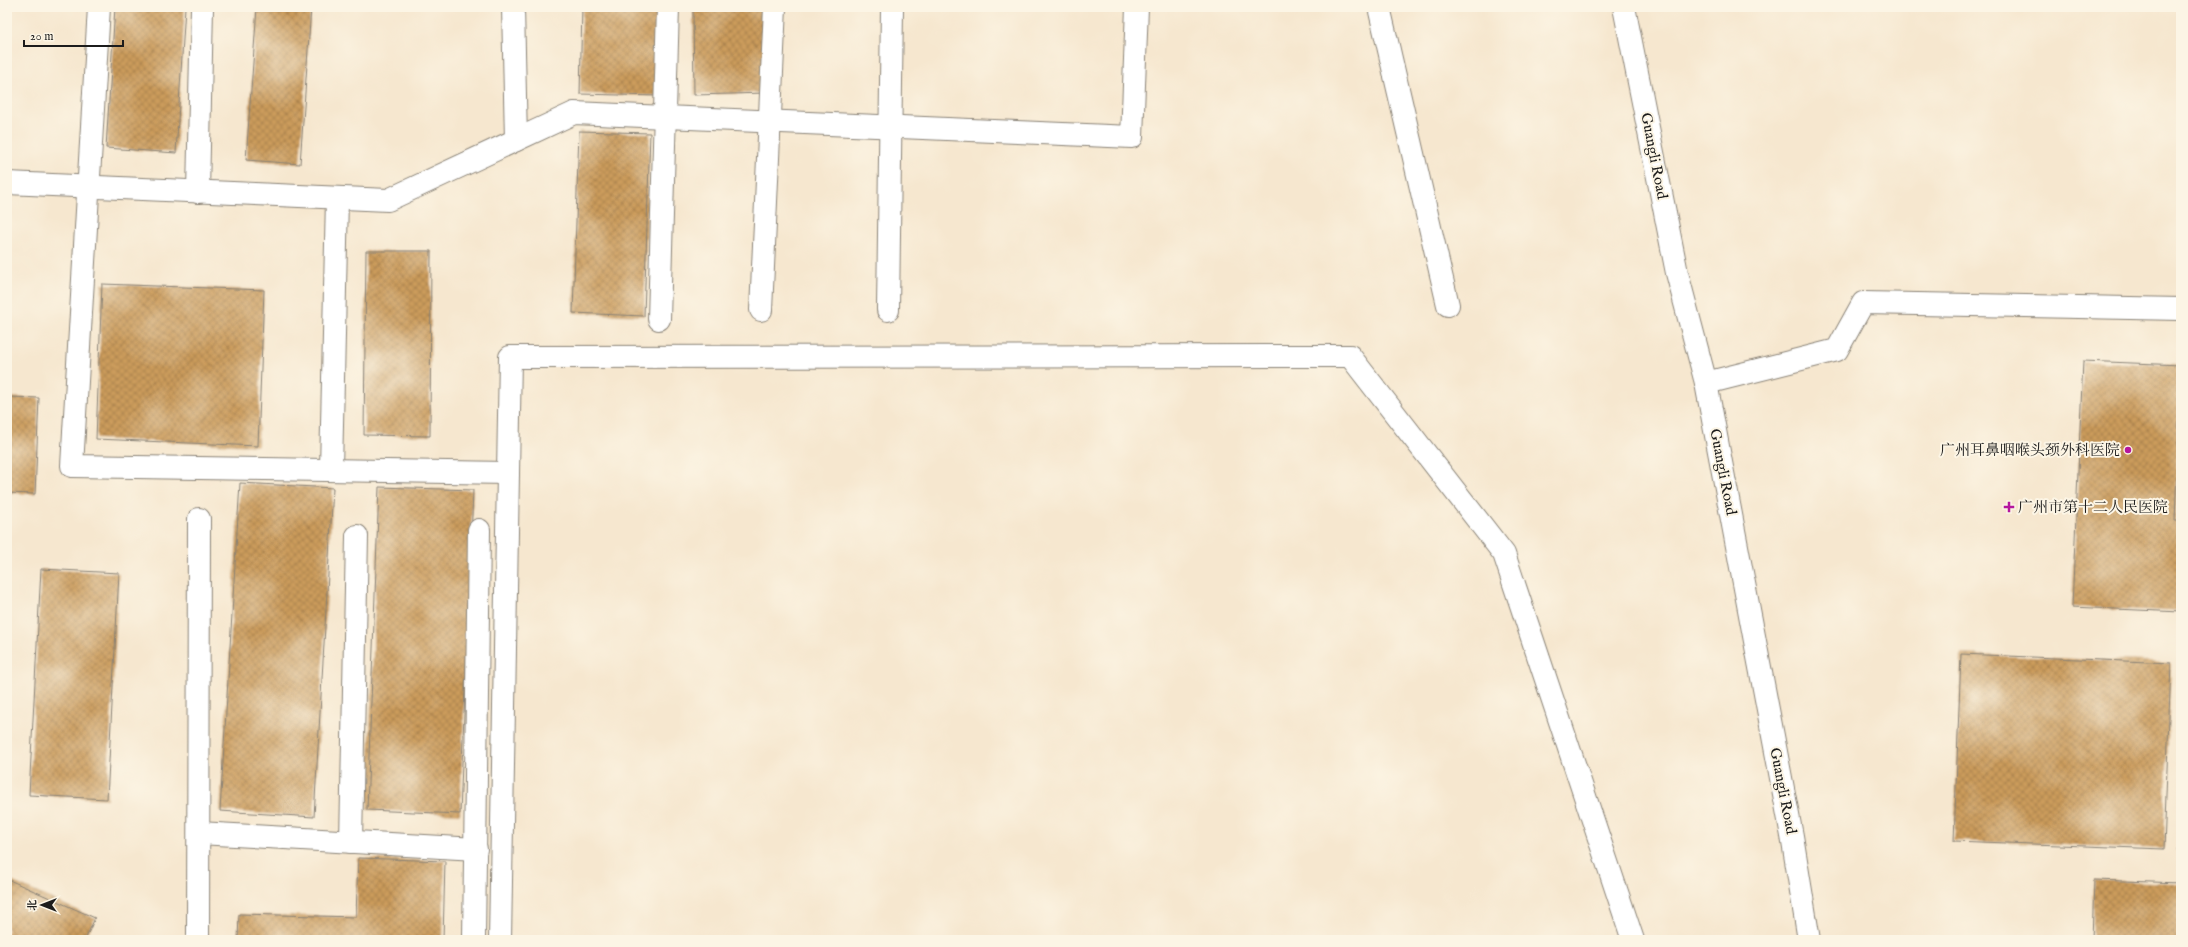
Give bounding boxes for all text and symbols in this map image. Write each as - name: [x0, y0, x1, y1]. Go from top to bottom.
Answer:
- scale bar: [24, 22, 123, 48]
- text: 20 m: [30, 29, 53, 44]
- street label: Guangli Road: [1636, 111, 1672, 202]
- street label: Guangli Road: [1705, 427, 1741, 518]
- place label: 广州耳鼻咽喉头颈外科医院: [1940, 441, 2120, 460]
- marker: 广州耳鼻咽喉头颈外科医院: [2123, 445, 2133, 455]
- place label: 广州市第十二人民医院: [2018, 498, 2168, 517]
- marker: 广州市第十二人民医院: [2003, 501, 2015, 513]
- street label: Guangli Road: [1765, 746, 1801, 837]
- north arrow: [22, 885, 62, 925]
- text: 北: [26, 900, 40, 911]

